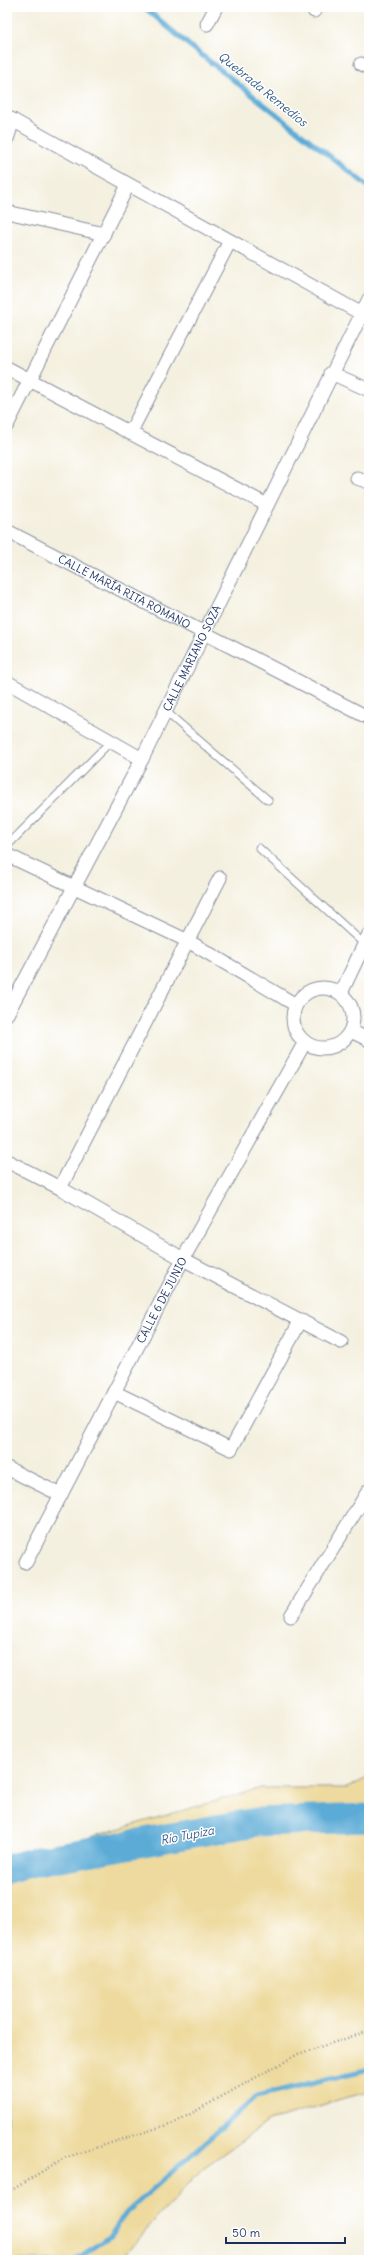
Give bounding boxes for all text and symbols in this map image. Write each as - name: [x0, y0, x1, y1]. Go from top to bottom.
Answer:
- water label: Quebrada Remedios: [215, 48, 312, 130]
- street label: CALLE MARÍA RITA ROMANO: [56, 552, 193, 632]
- street label: CALLE MARIANO SOZA: [160, 603, 224, 714]
- street label: CALLE 6 DE JUNIO: [134, 1255, 190, 1346]
- water label: Río Tupiza: [159, 1822, 216, 1848]
- scale bar: [226, 2219, 345, 2245]
- text: 50 m: [232, 2225, 261, 2240]

